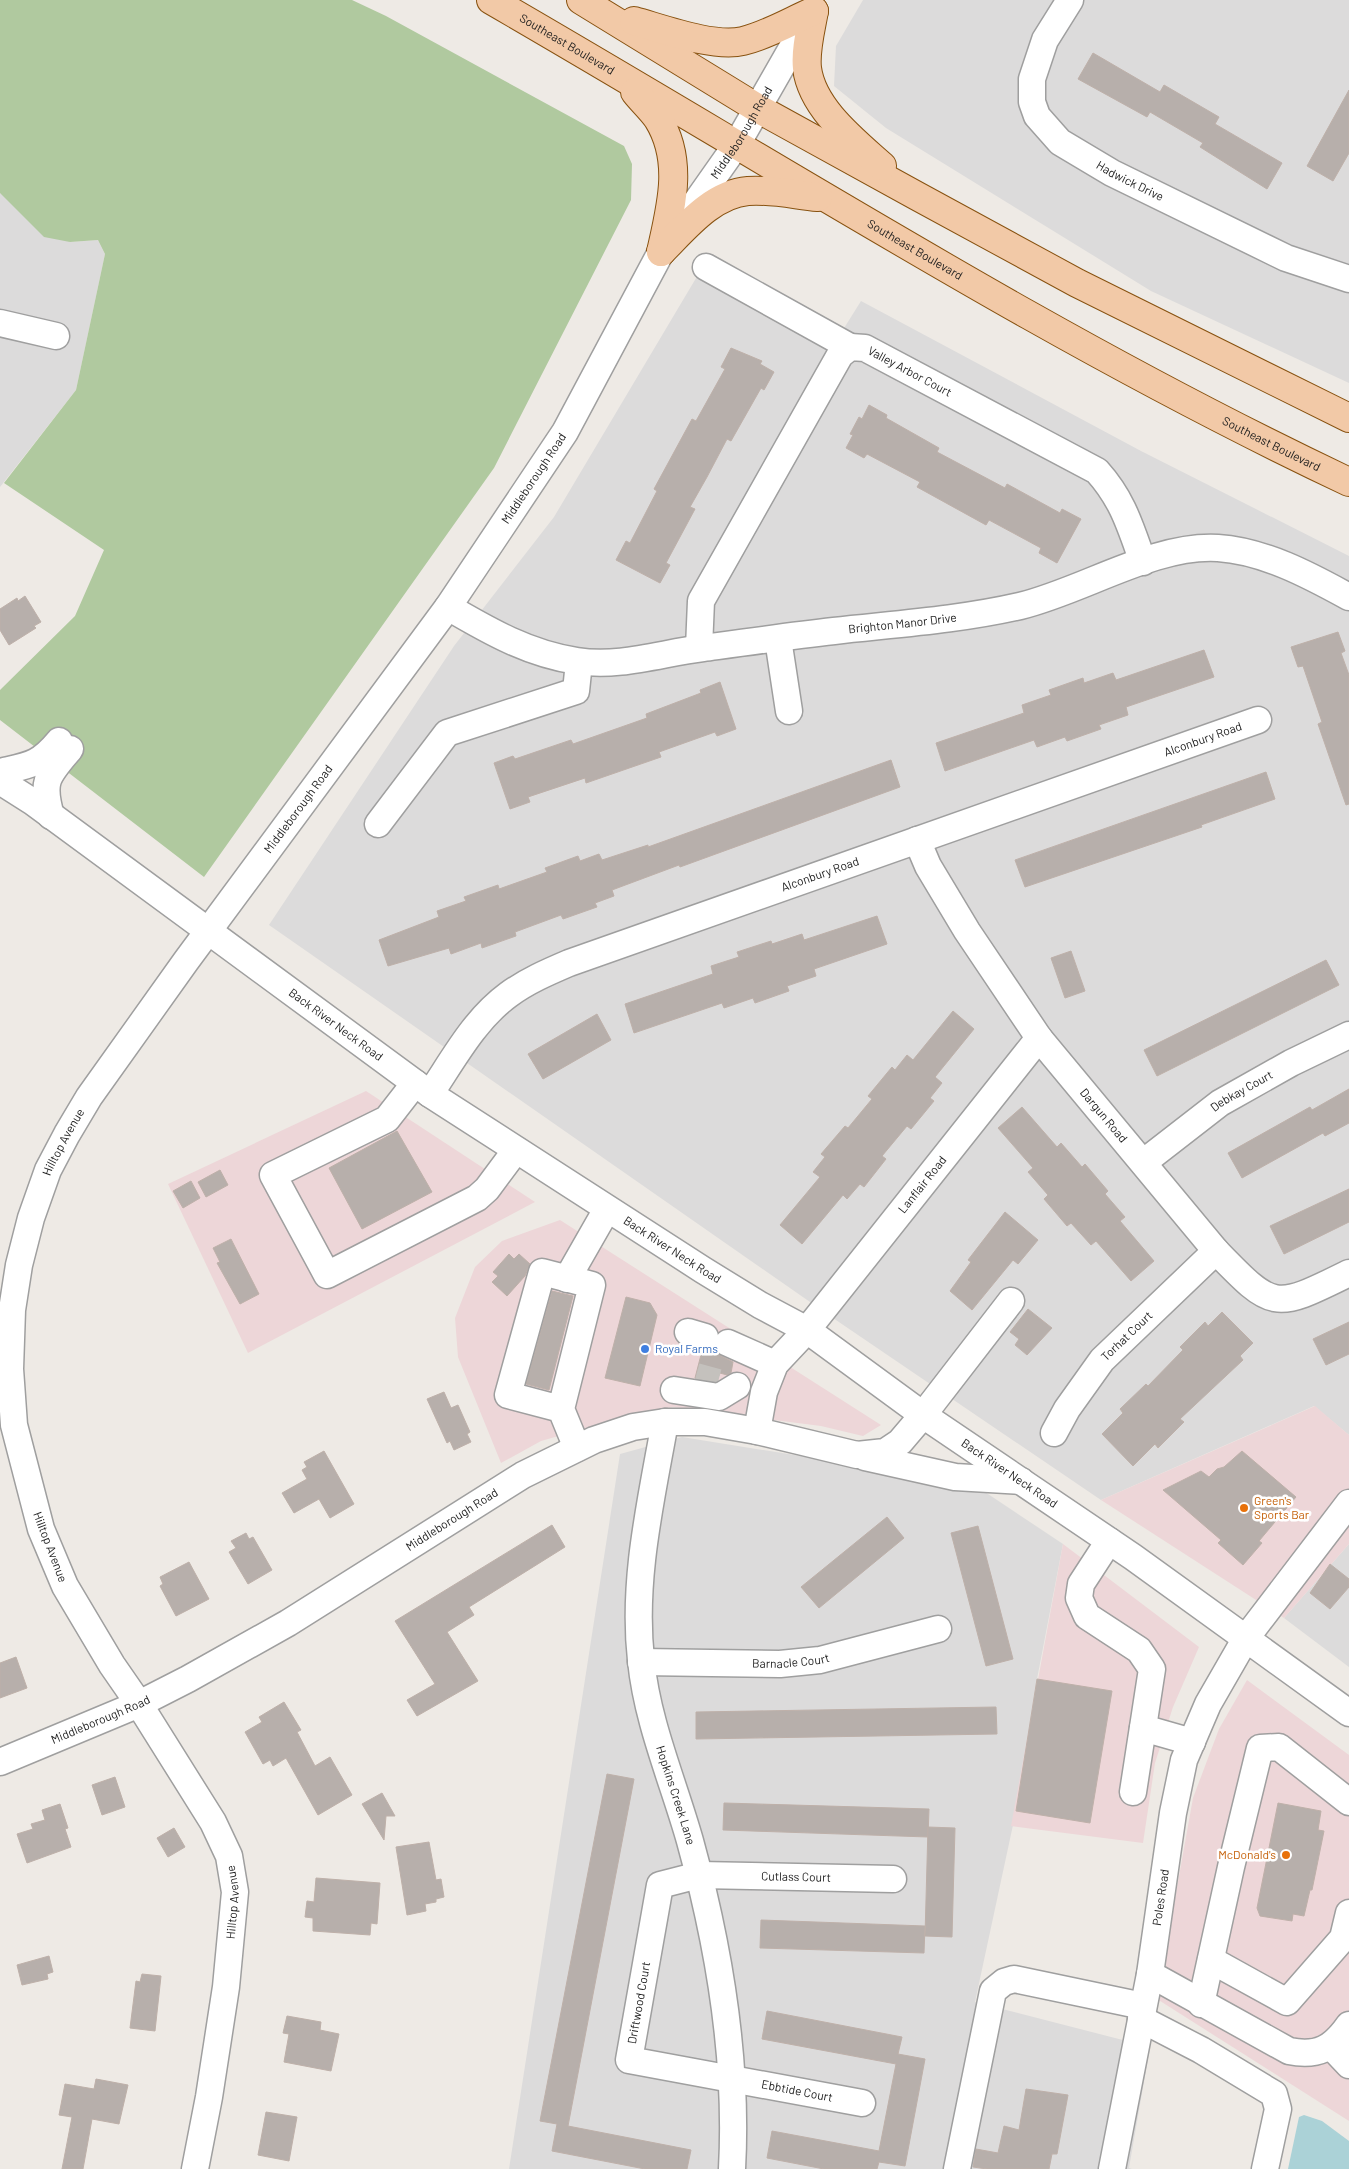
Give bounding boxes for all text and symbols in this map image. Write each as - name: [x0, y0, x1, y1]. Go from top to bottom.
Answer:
- street label: Southeast Boulevard: [517, 10, 618, 77]
- street label: Middleborough Road: [707, 84, 775, 181]
- street label: Hadwick Drive: [1094, 157, 1166, 203]
- street label: Southeast Boulevard: [865, 216, 966, 282]
- street label: Valley Arbor Court: [866, 343, 955, 399]
- street label: Southeast Boulevard: [1220, 413, 1323, 473]
- street label: Middleborough Road: [498, 430, 568, 526]
- street label: Brighton Manor Drive: [848, 610, 957, 635]
- street label: Alconbury Road: [1162, 718, 1243, 759]
- street label: Middleborough Road: [260, 762, 335, 855]
- street label: Alconbury Road: [779, 853, 861, 894]
- street label: Back River Neck Road: [287, 985, 386, 1063]
- street label: Debkay Court: [1207, 1067, 1275, 1114]
- street label: Dargun Road: [1078, 1085, 1131, 1145]
- street label: Hilltop Avenue: [39, 1106, 87, 1177]
- street label: Lanflair Road: [895, 1153, 949, 1215]
- street label: Back River Neck Road: [621, 1213, 724, 1285]
- street label: Torhat Court: [1098, 1308, 1155, 1363]
- place label: Royal Farms: [655, 1341, 718, 1355]
- marker: Royal Farms: [639, 1343, 651, 1355]
- street label: Back River Neck Road: [959, 1435, 1061, 1510]
- street label: Middleborough Road: [403, 1485, 500, 1553]
- place label: Green's Sports Bar: [1254, 1493, 1310, 1521]
- marker: Green's Sports Bar: [1238, 1502, 1250, 1514]
- street label: Hilltop Avenue: [31, 1509, 71, 1584]
- street label: Barnacle Court: [752, 1650, 831, 1670]
- street label: Middleborough Road: [49, 1692, 152, 1746]
- street label: Hopkins Creek Lane: [654, 1744, 699, 1846]
- place label: McDonald's: [1218, 1847, 1276, 1861]
- marker: McDonald's: [1280, 1849, 1292, 1861]
- street label: Hilltop Avenue: [223, 1864, 241, 1940]
- street label: Cutlass Court: [761, 1868, 831, 1884]
- street label: Poles Road: [1149, 1868, 1171, 1927]
- street label: Driftwood Court: [624, 1960, 652, 2045]
- street label: Ebbtide Court: [760, 2076, 834, 2104]

